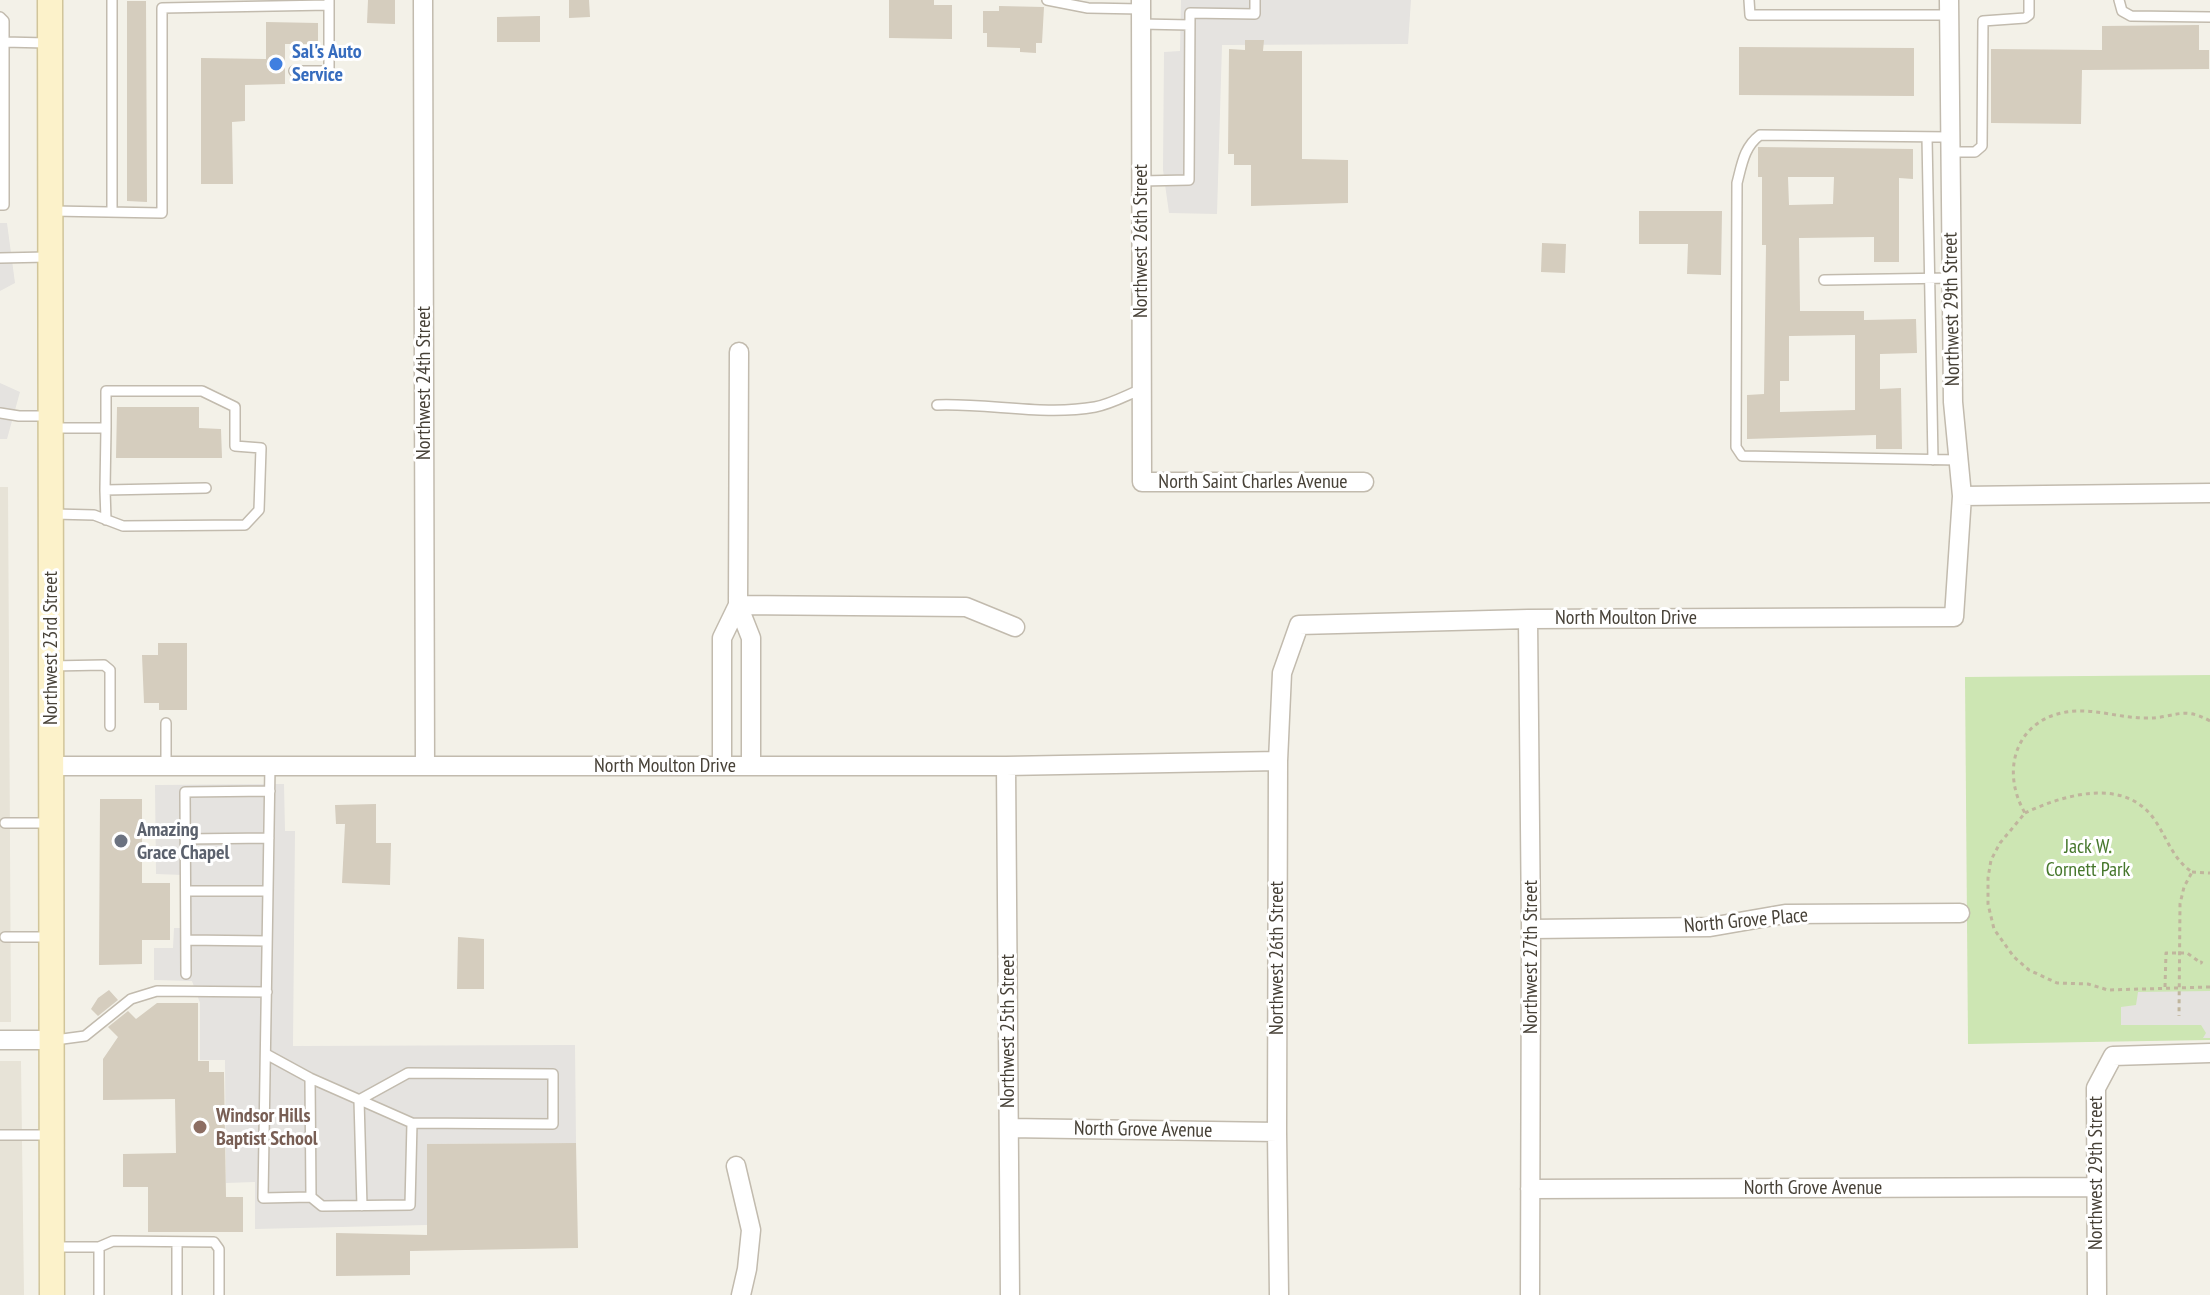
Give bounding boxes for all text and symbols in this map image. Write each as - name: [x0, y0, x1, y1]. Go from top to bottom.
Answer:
- place label: Sal's Auto Service: [292, 40, 362, 87]
- marker: Sal's Auto Service: [267, 55, 285, 73]
- street label: Northwest 26th Street: [1129, 164, 1153, 318]
- street label: Northwest 29th Street: [1939, 232, 1965, 386]
- street label: Northwest 24th Street: [412, 306, 436, 460]
- street label: North Saint Charles Avenue: [1158, 470, 1348, 494]
- street label: Northwest 23rd Street: [39, 571, 63, 725]
- street label: North Moulton Drive: [1555, 606, 1697, 630]
- street label: North Moulton Drive: [594, 754, 736, 778]
- place label: Amazing Grace Chapel: [137, 818, 229, 865]
- marker: Amazing Grace Chapel: [112, 832, 130, 850]
- park label: Jack W. Cornett Park: [2046, 835, 2130, 882]
- street label: Northwest 27th Street: [1519, 880, 1543, 1034]
- street label: Northwest 26th Street: [1265, 881, 1289, 1035]
- street label: North Grove Place: [1683, 904, 1809, 938]
- street label: Northwest 25th Street: [996, 954, 1020, 1108]
- street label: Northwest 29th Street: [2084, 1096, 2108, 1250]
- place label: Windsor Hills Baptist School: [216, 1104, 318, 1151]
- street label: North Grove Avenue: [1074, 1117, 1212, 1143]
- marker: Windsor Hills Baptist School: [191, 1118, 209, 1136]
- street label: North Grove Avenue: [1744, 1176, 1882, 1200]

